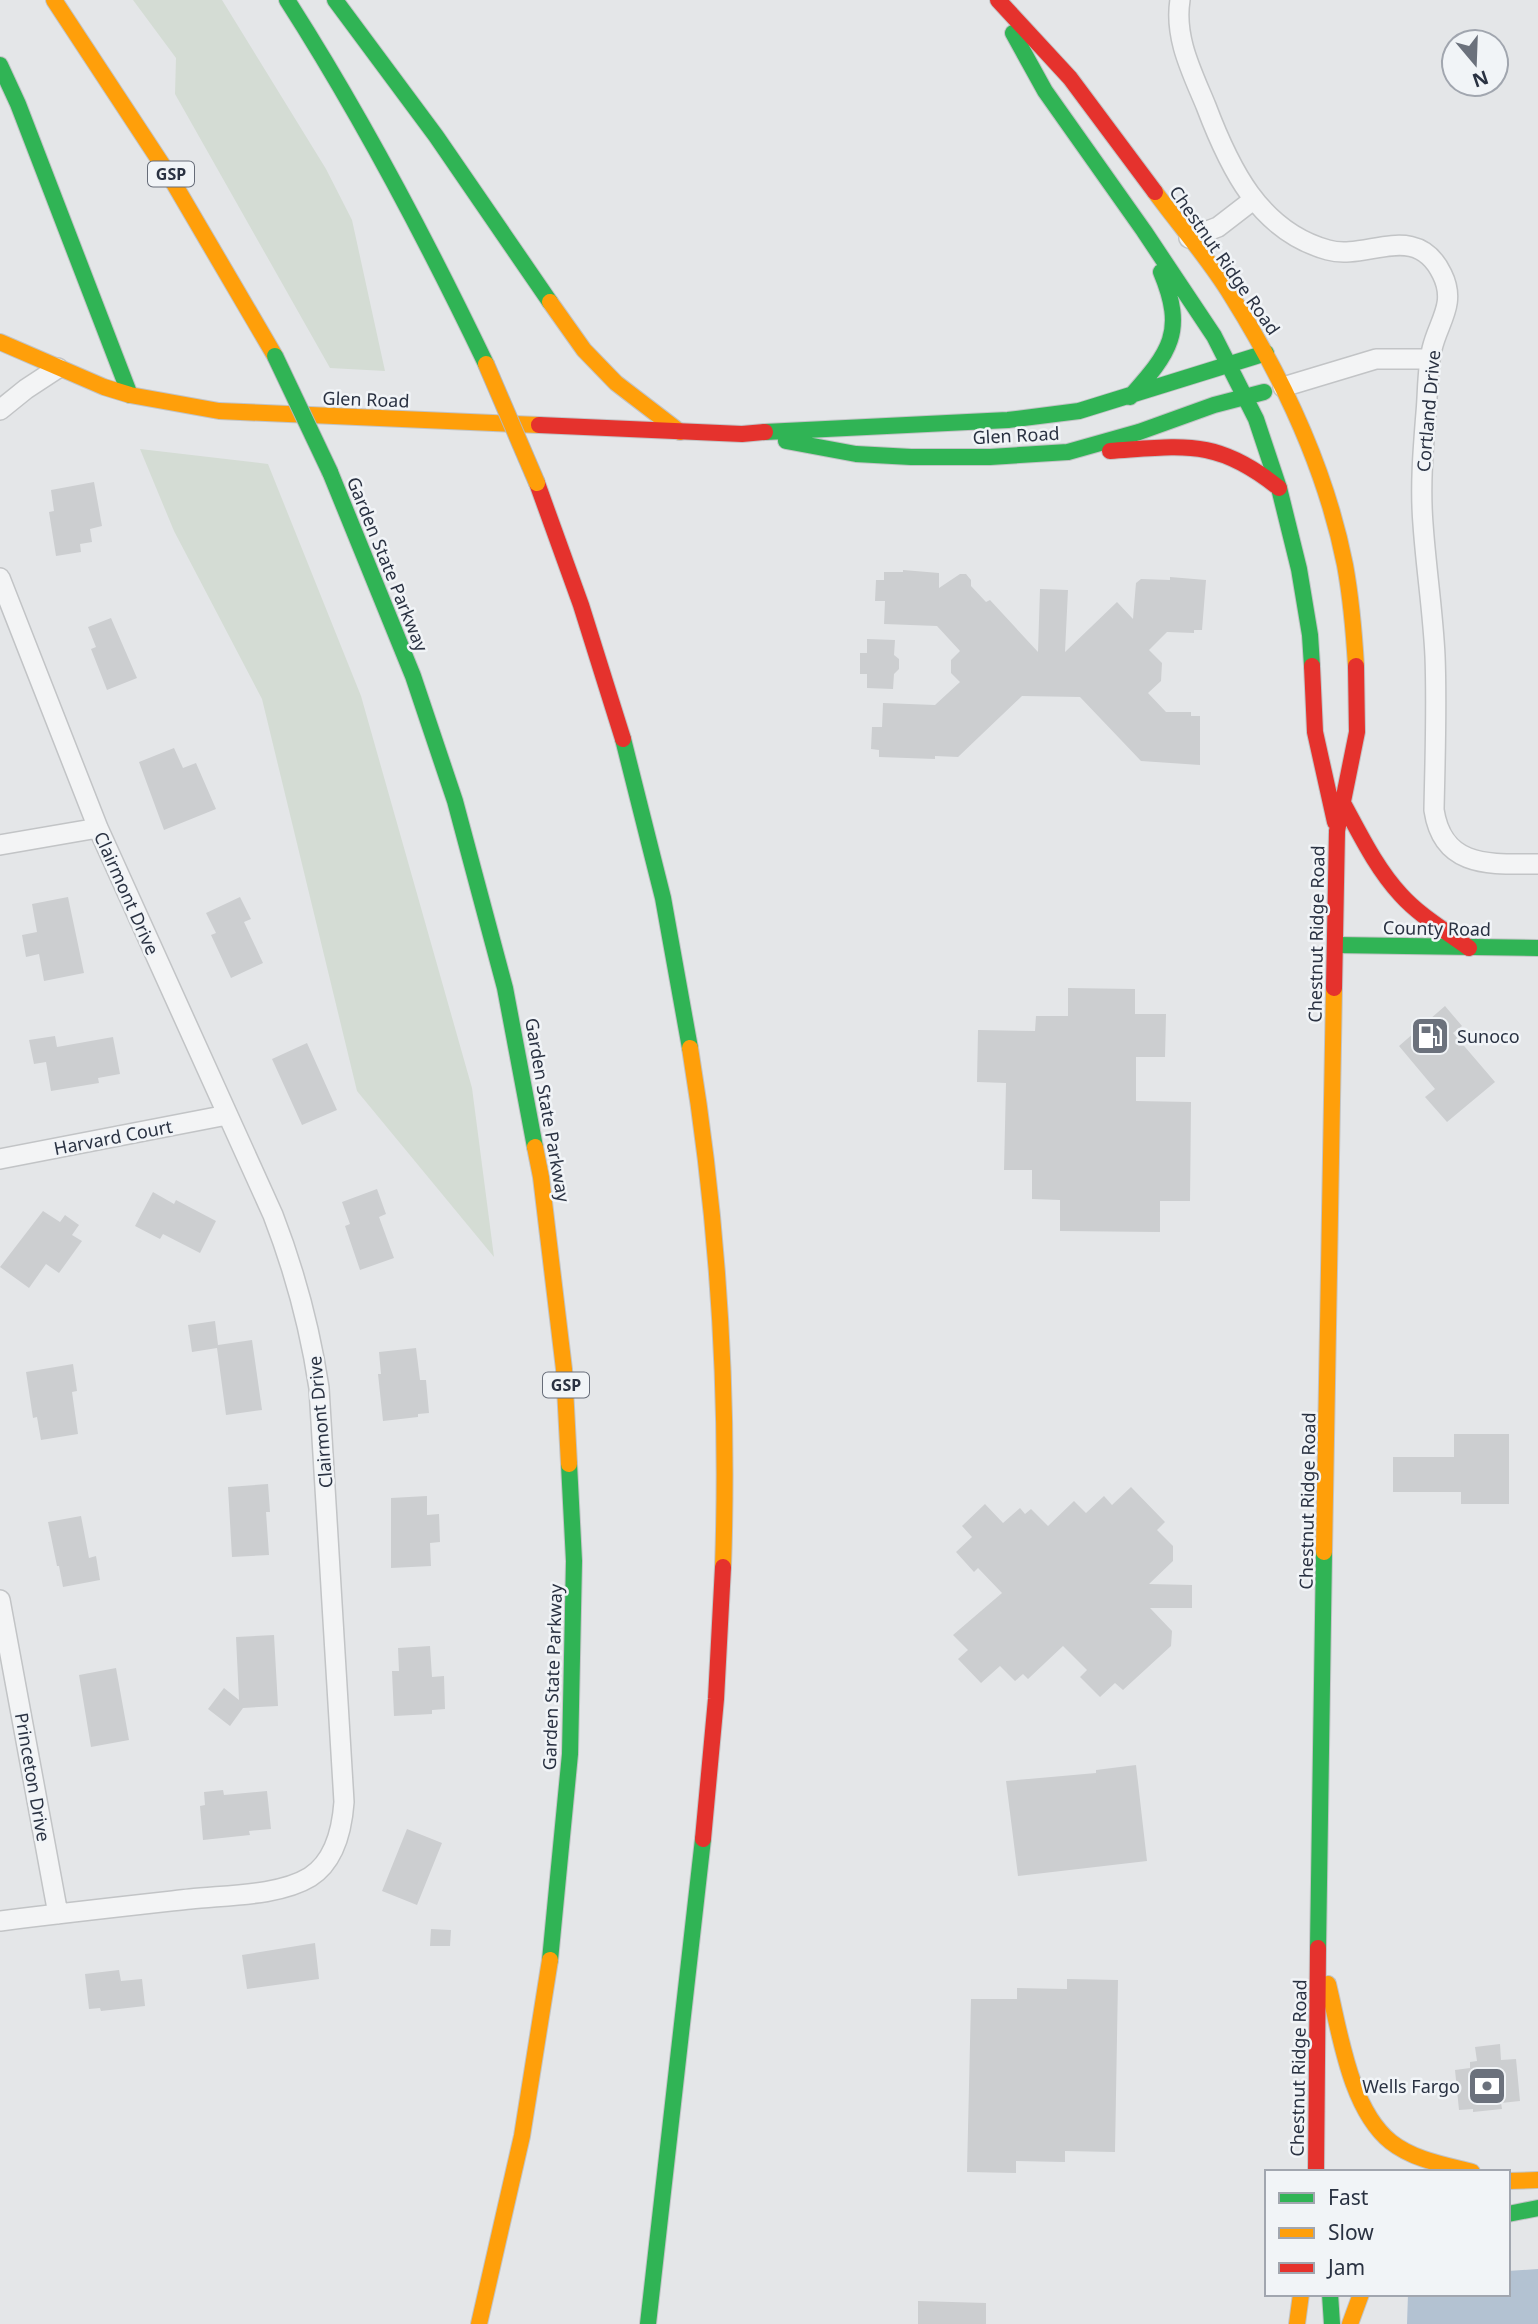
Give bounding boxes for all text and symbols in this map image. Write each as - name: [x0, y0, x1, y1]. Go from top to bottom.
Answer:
- north arrow: [1440, 28, 1510, 98]
- text: N: [1469, 64, 1492, 94]
- road number: GSP: [148, 162, 194, 186]
- street label: Chestnut Ridge Road: [1164, 181, 1286, 339]
- street label: Cortland Drive: [1411, 349, 1445, 473]
- street label: Glen Road: [322, 385, 410, 413]
- street label: Glen Road: [972, 421, 1060, 449]
- street label: Garden State Parkway: [342, 473, 434, 656]
- street label: Clairmont Drive: [89, 827, 165, 959]
- street label: Chestnut Ridge Road: [1302, 845, 1330, 1023]
- street label: County Road: [1383, 915, 1491, 941]
- fuel station icon: Sunoco: [1409, 1015, 1451, 1057]
- street label: Garden State Parkway: [520, 1016, 576, 1205]
- place label: Sunoco: [1457, 1024, 1520, 1048]
- street label: Harvard Court: [52, 1114, 175, 1160]
- street label: Clairmont Drive: [302, 1355, 338, 1489]
- road number: GSP: [543, 1372, 589, 1398]
- street label: Chestnut Ridge Road: [1293, 1412, 1321, 1590]
- street label: Garden State Parkway: [537, 1583, 567, 1771]
- street label: Princeton Drive: [10, 1711, 56, 1843]
- street label: Chestnut Ridge Road: [1284, 1979, 1312, 2157]
- bank icon: Wells Fargo: [1466, 2065, 1508, 2107]
- place label: Wells Fargo: [1362, 2074, 1460, 2098]
- legend: [1265, 2170, 1510, 2296]
- text: Fast: [1328, 2183, 1369, 2211]
- text: Slow: [1328, 2218, 1374, 2246]
- text: Jam: [1326, 2253, 1365, 2281]

